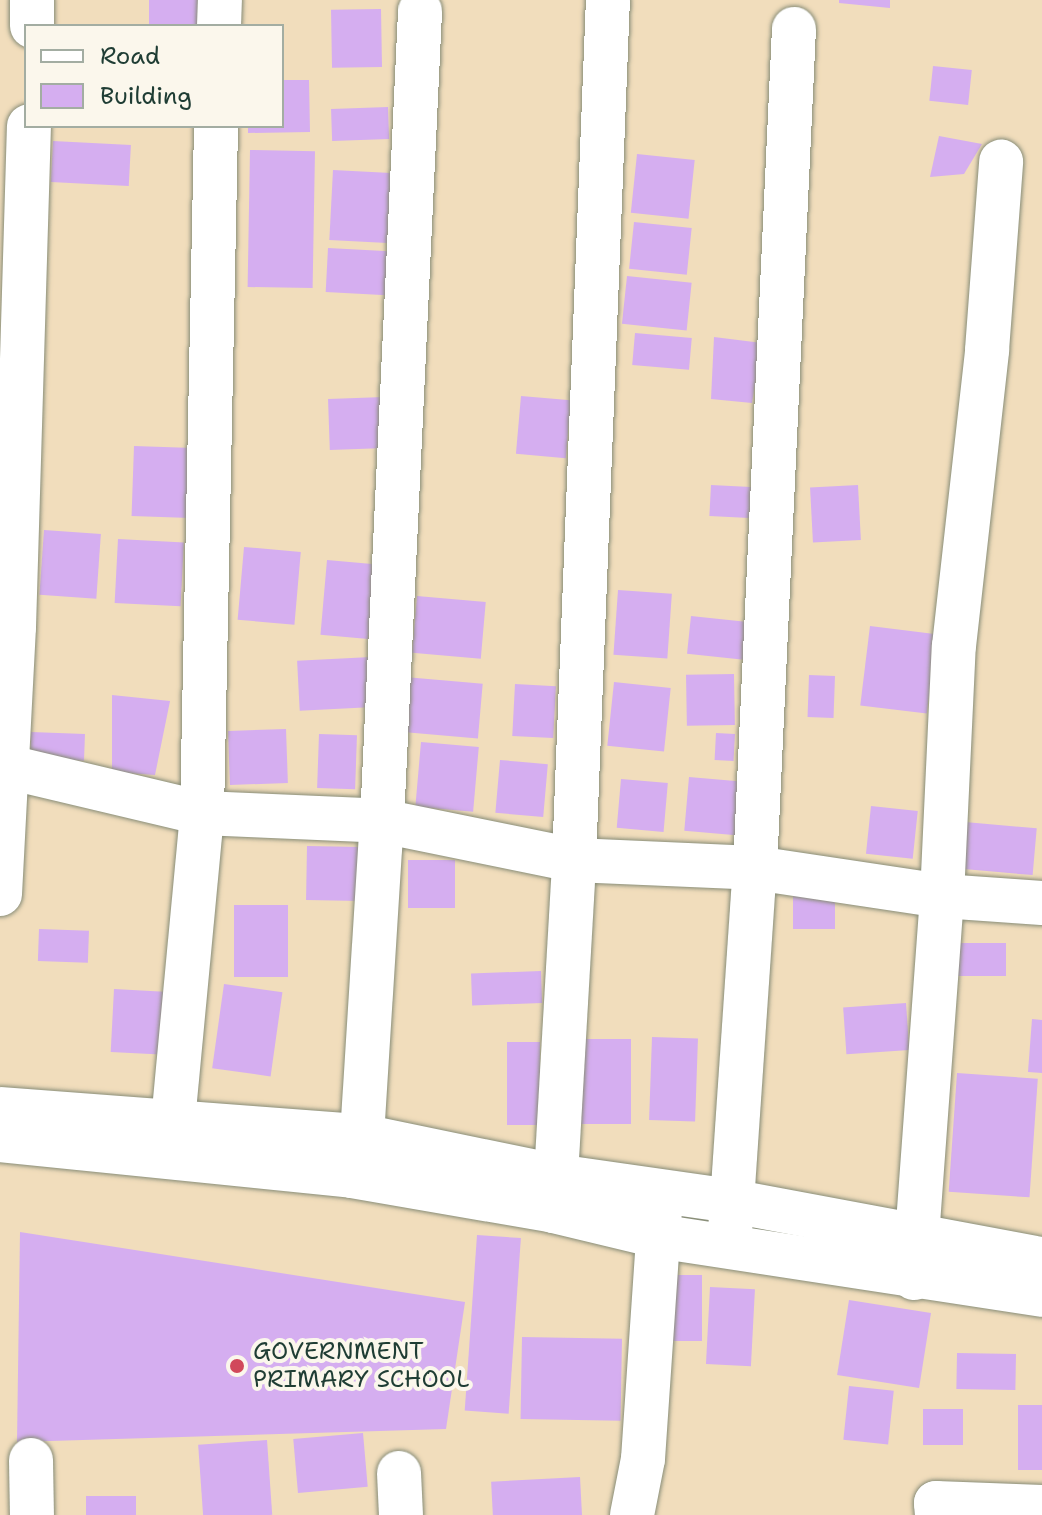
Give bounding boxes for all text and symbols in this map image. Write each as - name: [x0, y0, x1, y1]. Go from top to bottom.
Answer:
- legend: [24, 24, 284, 128]
- text: Road: [100, 40, 160, 72]
- text: Building: [100, 80, 192, 112]
- place label: GOVERNMENT PRIMARY SCHOOL: [253, 1338, 470, 1394]
- marker: GOVERNMENT PRIMARY SCHOOL: [228, 1357, 246, 1375]

